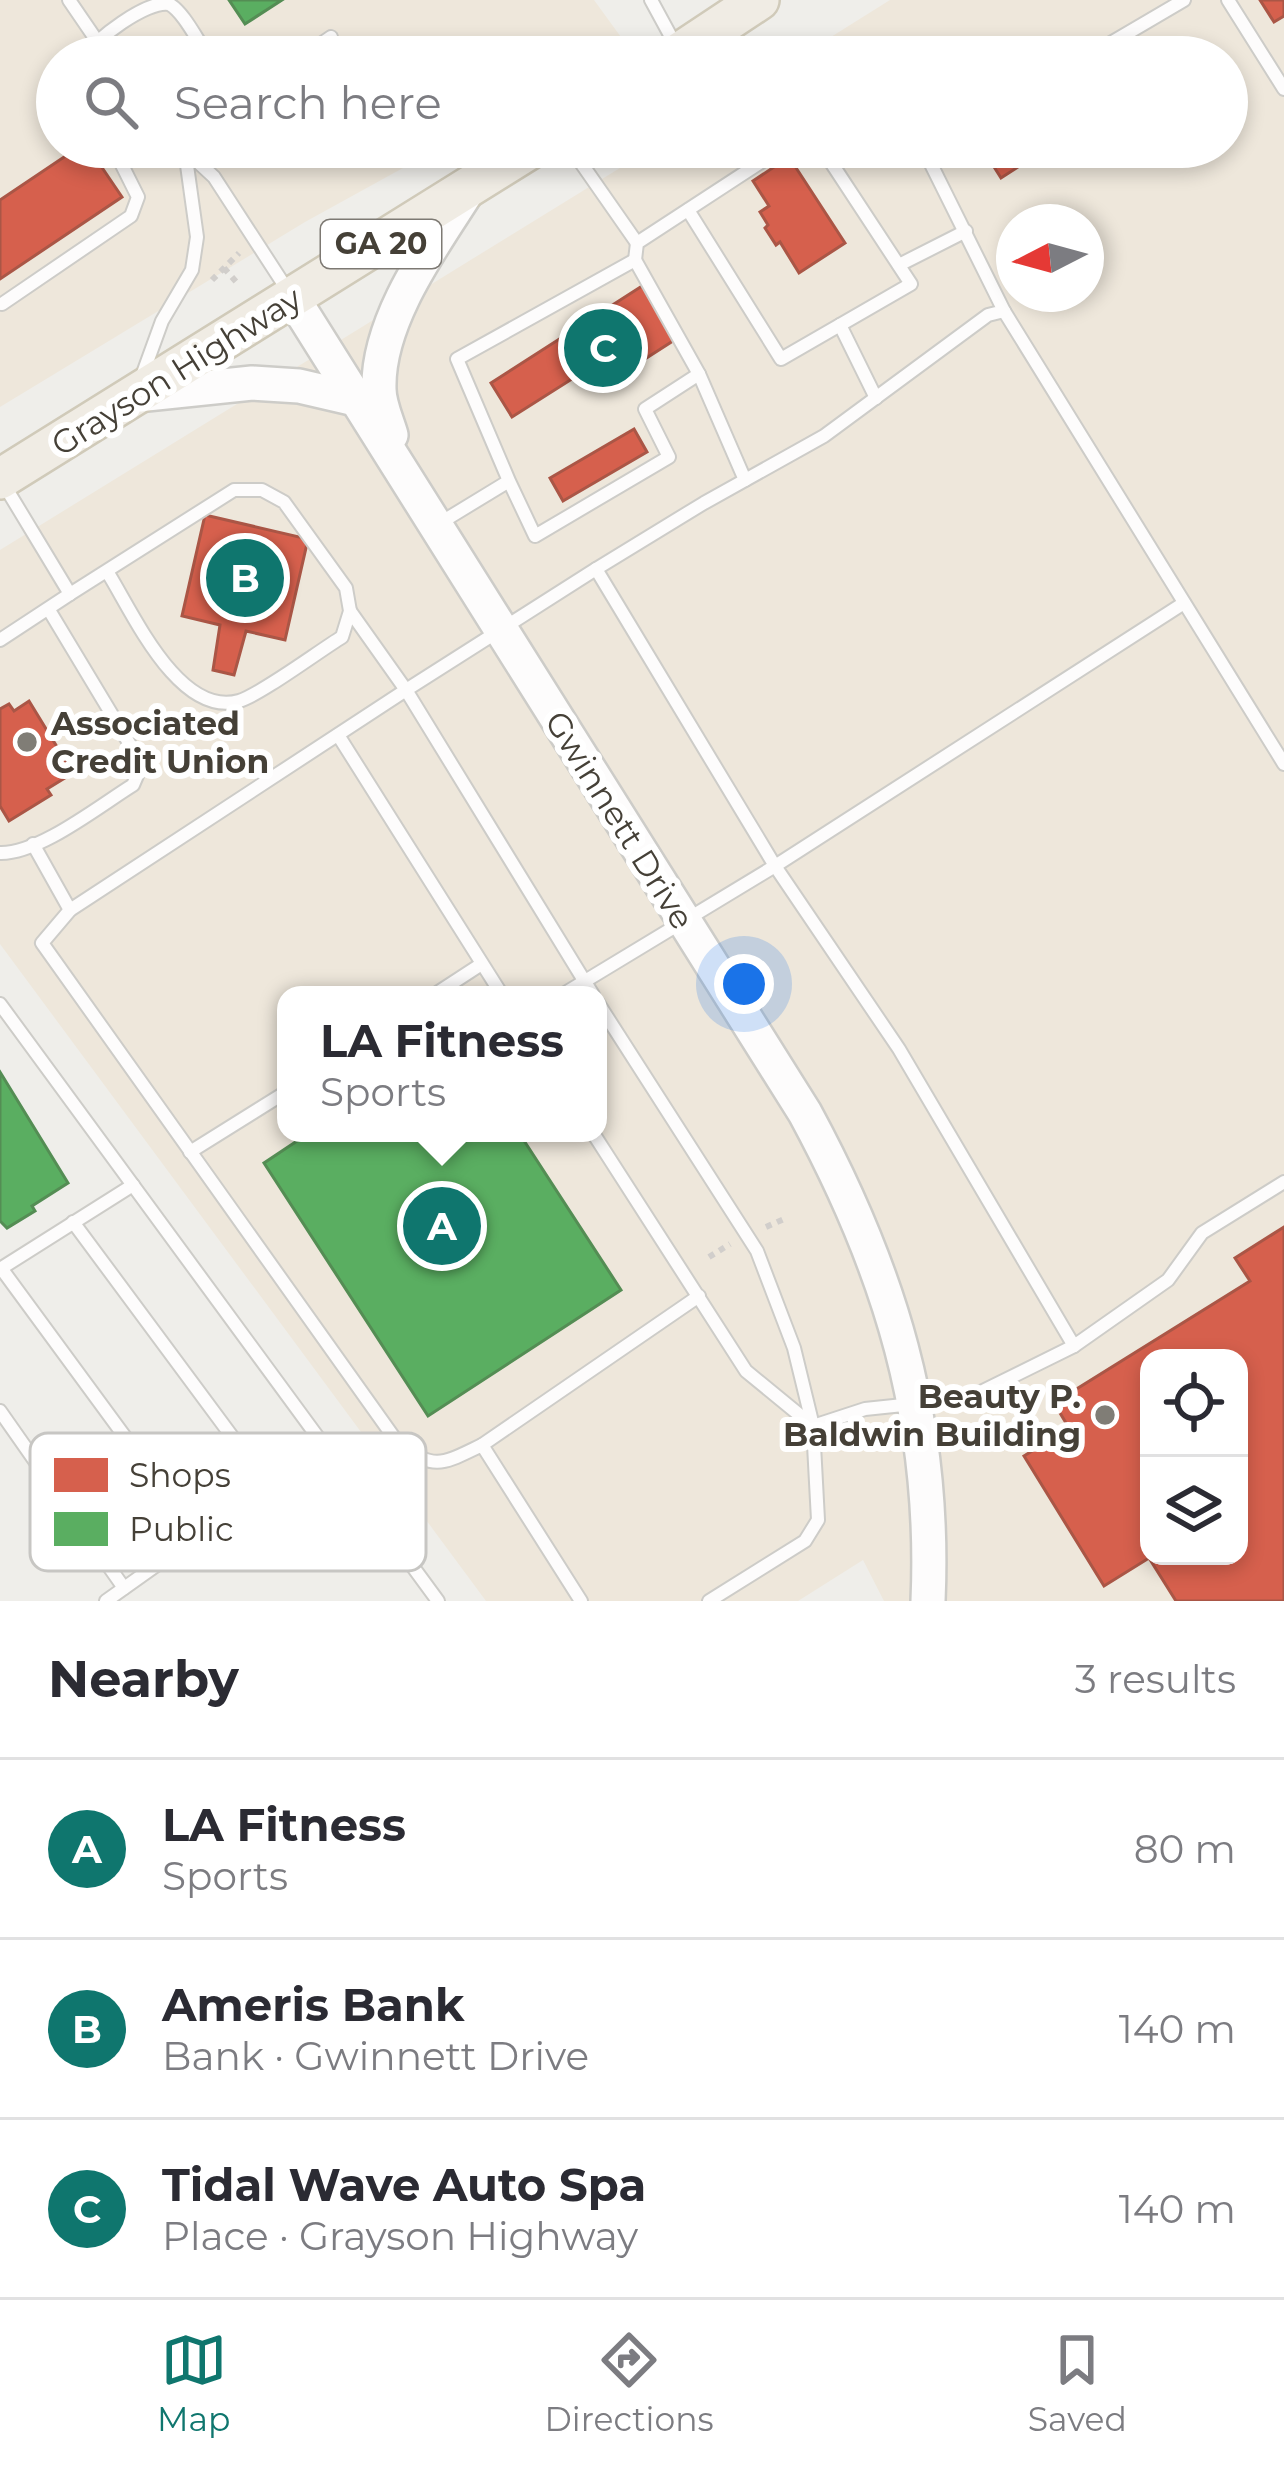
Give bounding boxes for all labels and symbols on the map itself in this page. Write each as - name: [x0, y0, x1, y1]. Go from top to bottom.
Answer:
- north arrow: [996, 204, 1104, 312]
- road number: GA 20: [321, 220, 441, 268]
- street label: Grayson Highway: [44, 278, 308, 464]
- pin: C: [564, 303, 642, 393]
- pin: B: [206, 533, 284, 623]
- place label: Associated Credit Union: [50, 703, 269, 781]
- street label: Gwinnett Drive: [537, 704, 703, 936]
- marker: Associated Credit Union: [14, 729, 40, 755]
- your location: [714, 954, 774, 1014]
- pin: A: [403, 1181, 481, 1271]
- place label: Beauty P. Baldwin Building: [783, 1376, 1081, 1454]
- marker: Beauty P. Baldwin Building: [1092, 1402, 1118, 1428]
- legend: [30, 1433, 426, 1571]
- text: Shops: [129, 1455, 231, 1495]
- text: Public: [129, 1509, 234, 1549]

